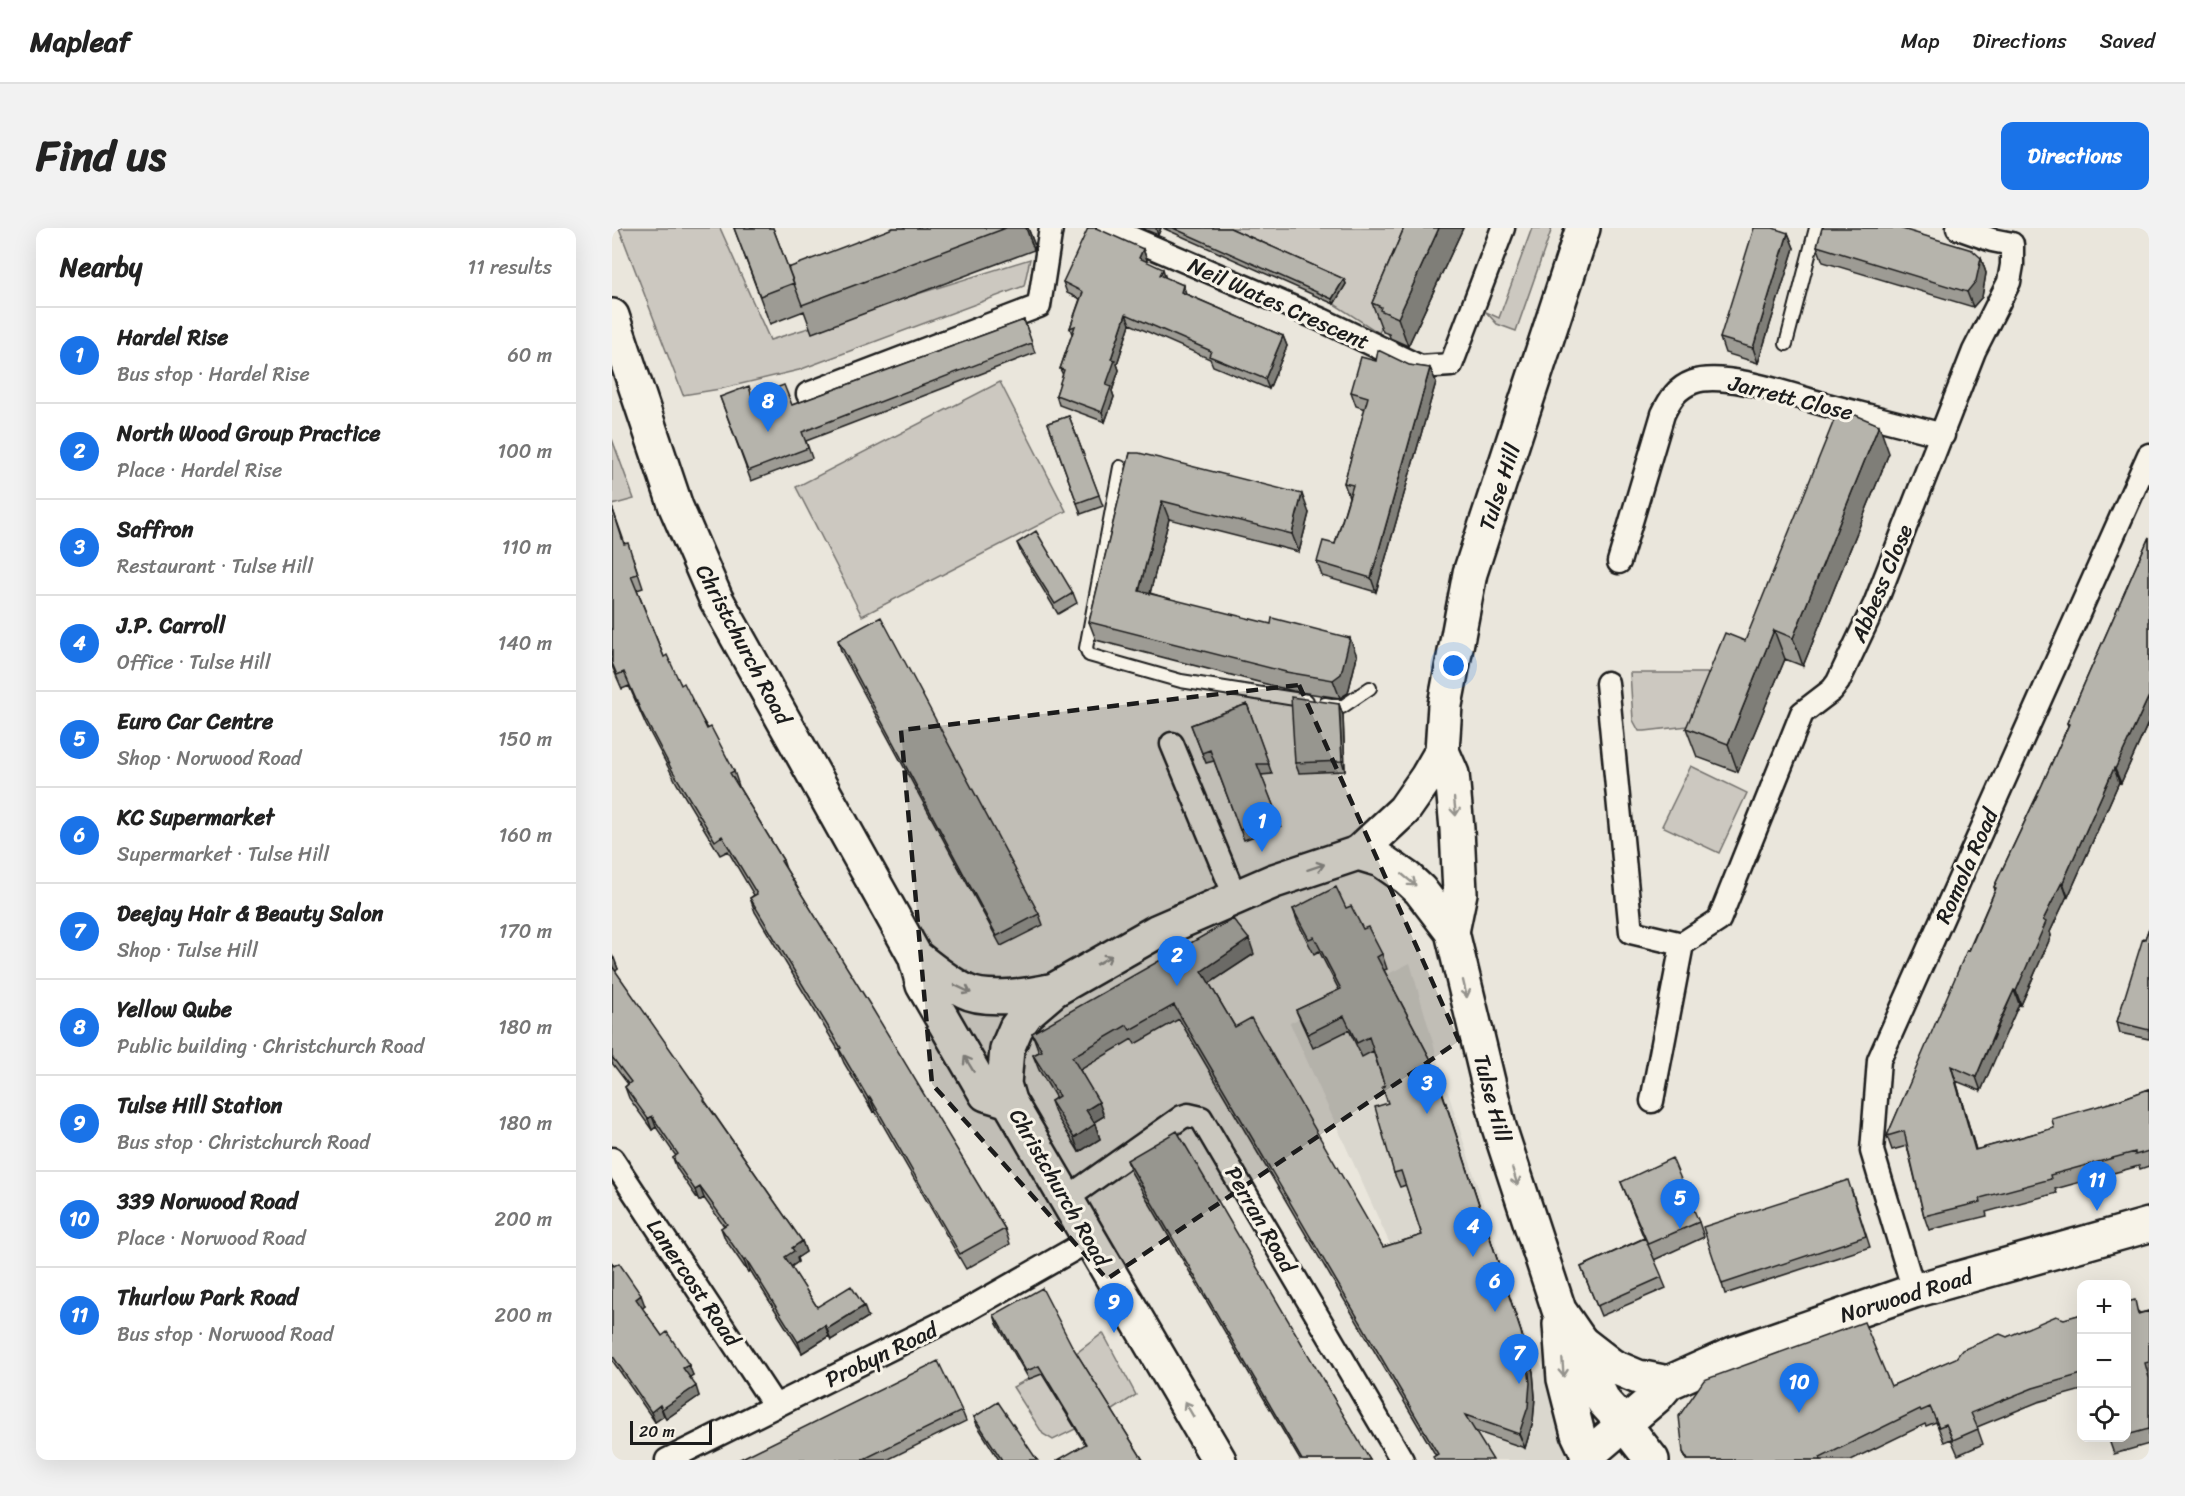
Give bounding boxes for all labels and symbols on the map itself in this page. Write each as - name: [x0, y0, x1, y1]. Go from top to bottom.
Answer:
- street label: Neil Wates Crescent: [1182, 246, 1376, 361]
- street label: Jarrett Close: [1724, 363, 1857, 432]
- pin: 8: [748, 382, 788, 432]
- street label: Tulse Hill: [1467, 438, 1532, 536]
- street label: Abbess Close: [1839, 518, 1924, 649]
- street label: Christchurch Road: [685, 557, 803, 733]
- your location: [1439, 651, 1468, 680]
- one-way arrow: [1450, 797, 1461, 817]
- street label: Romola Road: [1924, 801, 2010, 930]
- pin: 1: [1242, 802, 1282, 852]
- one-way arrow: [1306, 861, 1325, 872]
- one-way arrow: [1401, 874, 1417, 887]
- pin: 2: [1158, 936, 1196, 986]
- one-way arrow: [1095, 954, 1112, 966]
- one-way arrow: [1460, 979, 1471, 998]
- one-way arrow: [954, 983, 972, 995]
- street label: Tulse Hill: [1462, 1050, 1523, 1147]
- one-way arrow: [963, 1056, 975, 1073]
- pin: 3: [1408, 1064, 1446, 1114]
- street label: Christchurch Road: [998, 1101, 1122, 1275]
- street label: Perran Road: [1214, 1158, 1308, 1281]
- pin: 11: [2078, 1162, 2116, 1211]
- one-way arrow: [1510, 1167, 1521, 1186]
- pin: 5: [1660, 1180, 1700, 1229]
- pin: 4: [1454, 1208, 1492, 1257]
- street label: Lanercost Road: [636, 1210, 752, 1356]
- street label: Norwood Road: [1835, 1256, 1979, 1334]
- pin: 6: [1476, 1262, 1514, 1312]
- pin: 9: [1094, 1284, 1134, 1333]
- street label: Probyn Road: [818, 1310, 946, 1399]
- pin: 7: [1500, 1334, 1538, 1384]
- one-way arrow: [1558, 1358, 1569, 1378]
- pin: 10: [1780, 1364, 1818, 1413]
- one-way arrow: [1183, 1401, 1195, 1418]
- scale bar: [630, 1418, 712, 1446]

